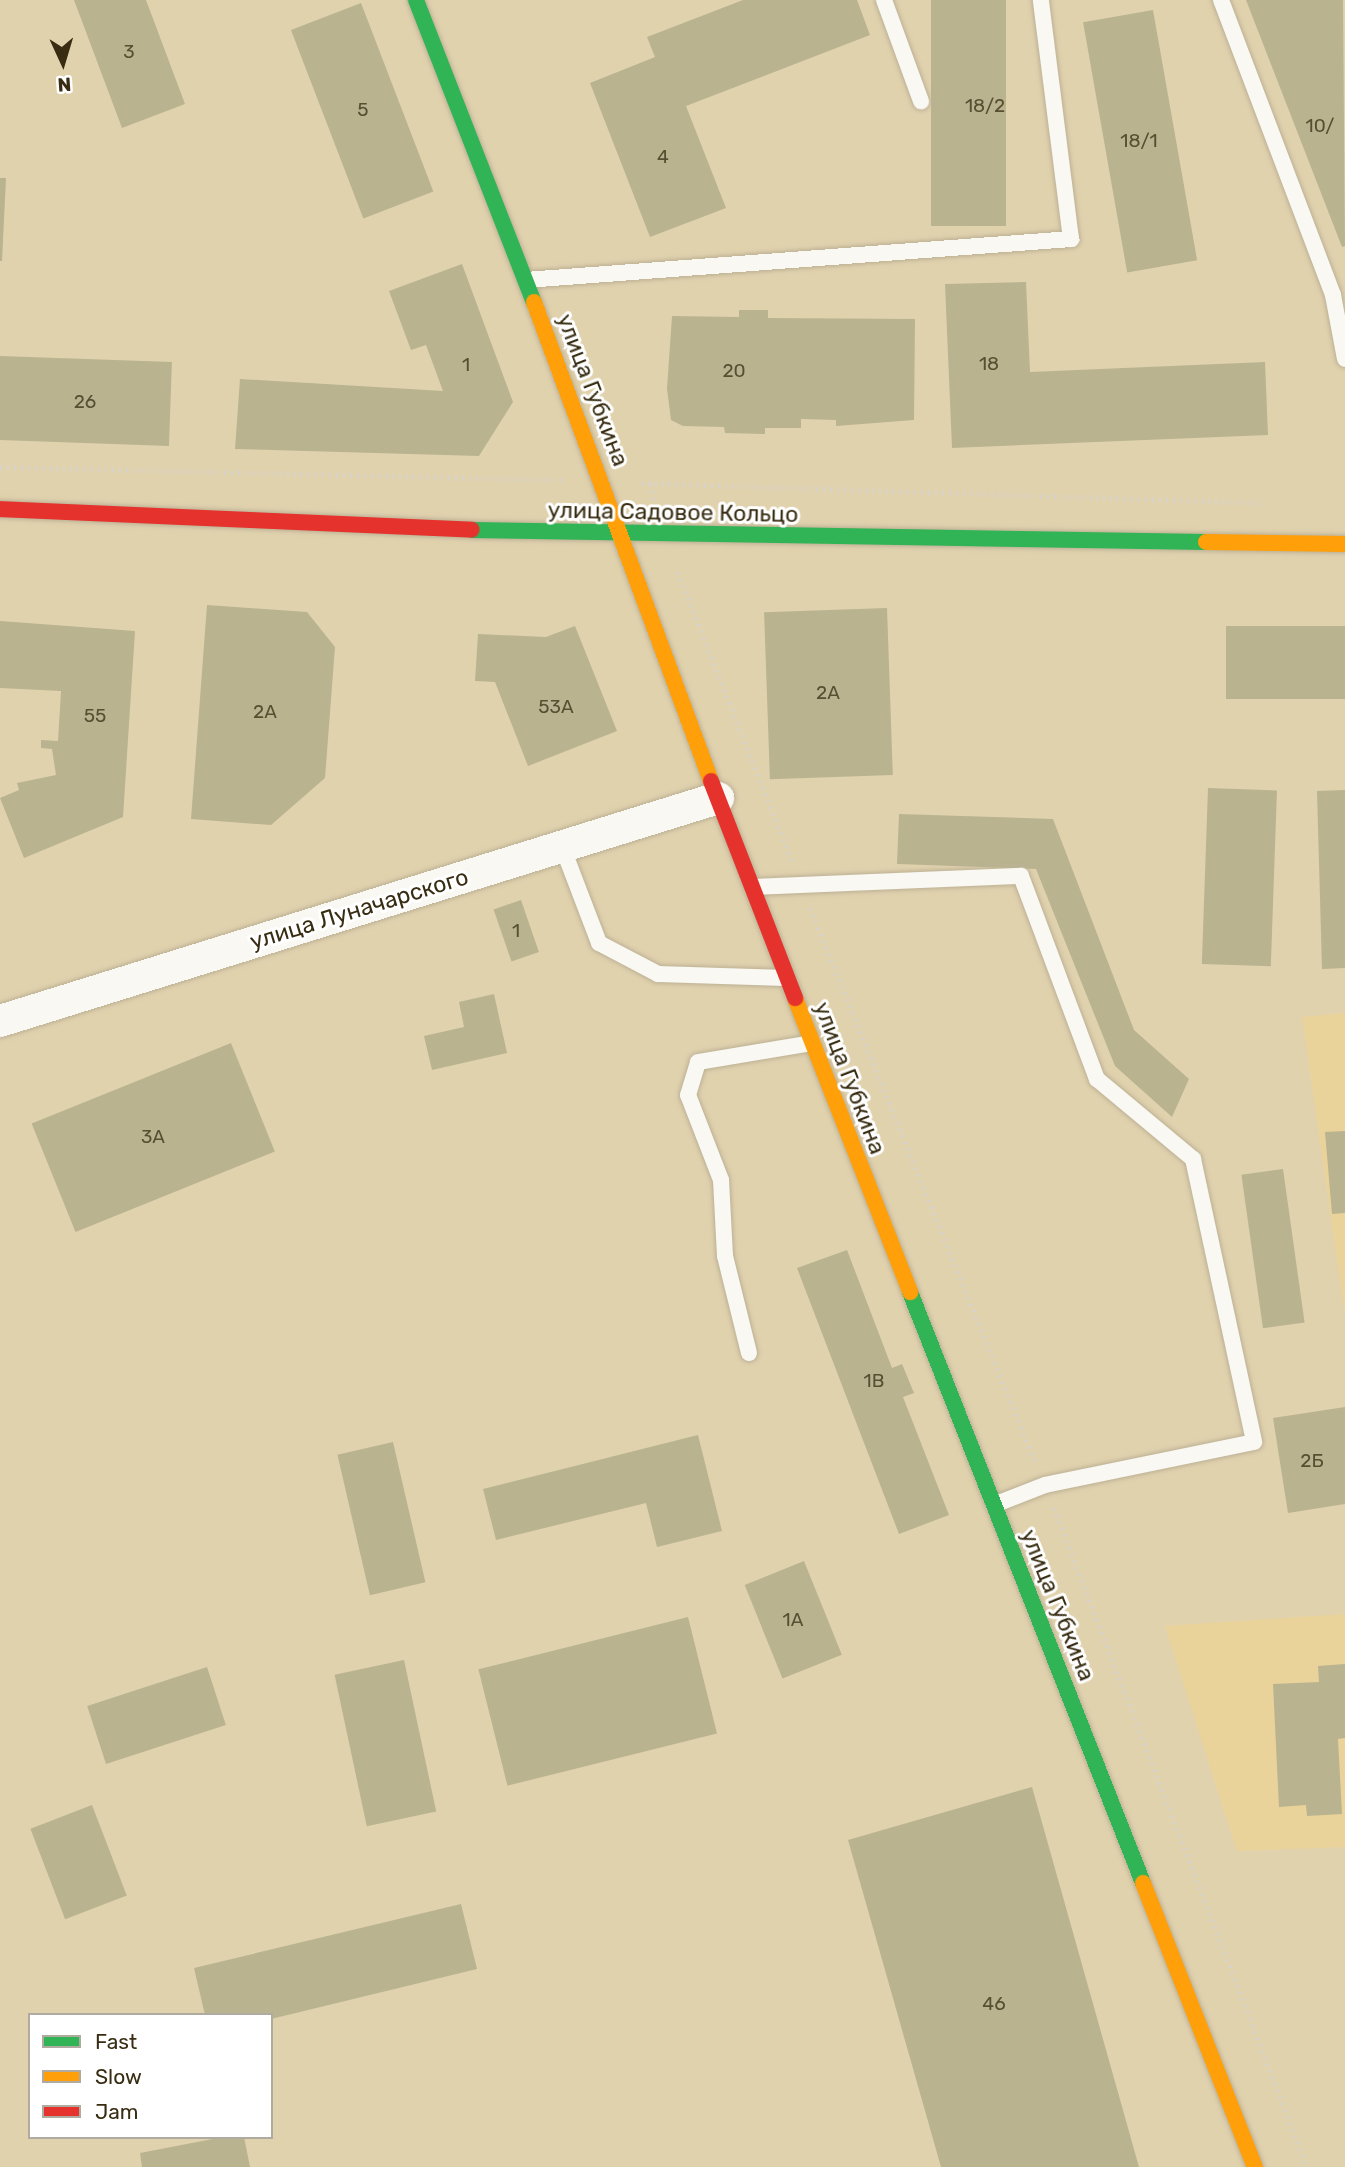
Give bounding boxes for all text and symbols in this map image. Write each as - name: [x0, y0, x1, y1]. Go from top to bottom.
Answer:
- north arrow: [28, 28, 98, 98]
- house number: 3: [123, 41, 135, 63]
- text: N: [57, 72, 72, 96]
- house number: 18/2: [965, 95, 1005, 117]
- house number: 5: [357, 99, 369, 121]
- house number: 10/: [1306, 115, 1334, 137]
- house number: 18/1: [1120, 130, 1158, 152]
- house number: 4: [657, 146, 669, 168]
- street label: улица Губкина: [551, 310, 635, 470]
- house number: 18: [979, 353, 999, 375]
- house number: 1: [462, 354, 470, 376]
- house number: 20: [722, 360, 746, 382]
- house number: 26: [74, 391, 96, 413]
- street label: улица Садовое Кольцо: [547, 496, 799, 528]
- house number: 2А: [816, 682, 840, 704]
- house number: 53А: [538, 696, 574, 718]
- house number: 2А: [253, 701, 277, 723]
- house number: 55: [84, 705, 106, 727]
- street label: улица Луначарского: [246, 863, 472, 955]
- house number: 1: [512, 920, 520, 942]
- street label: улица Губкина: [808, 998, 892, 1158]
- house number: 3А: [141, 1126, 165, 1148]
- house number: 1В: [864, 1370, 884, 1392]
- house number: 2Б: [1300, 1450, 1324, 1472]
- street label: улица Губкина: [1015, 1525, 1101, 1685]
- house number: 1А: [783, 1609, 803, 1631]
- house number: 46: [982, 1993, 1006, 2015]
- legend: [28, 2013, 273, 2139]
- text: Fast: [95, 2029, 137, 2054]
- text: Slow: [95, 2064, 142, 2089]
- text: Jam: [95, 2099, 139, 2124]

